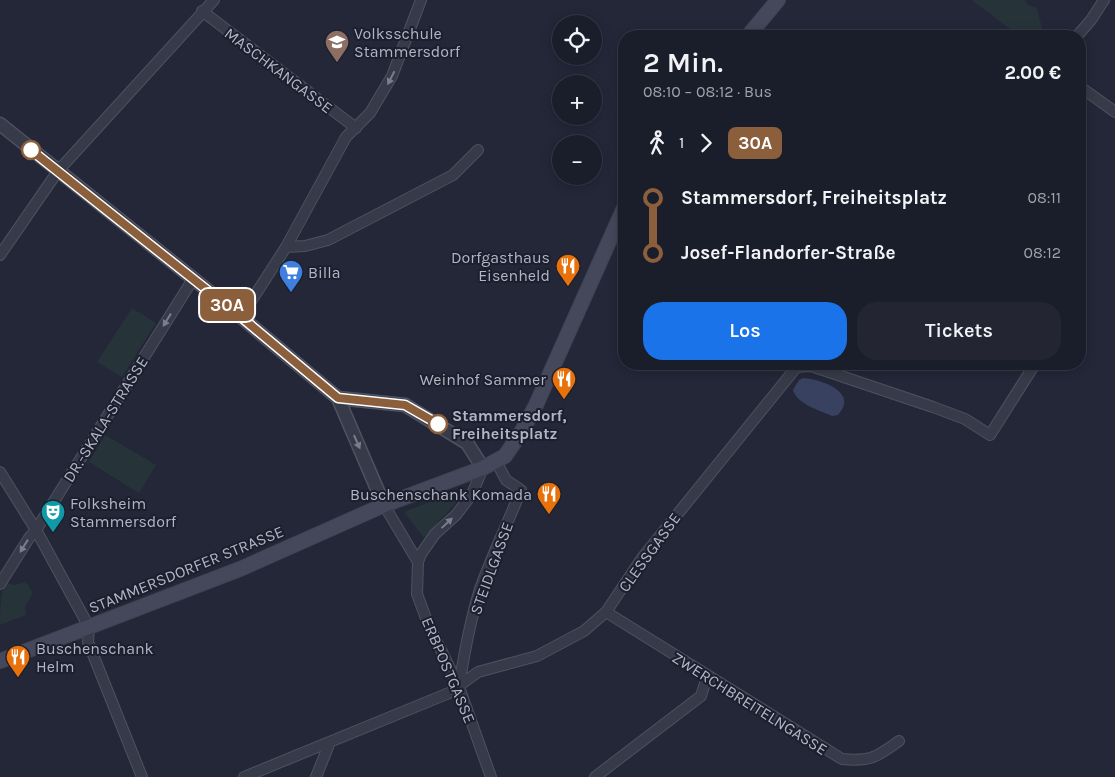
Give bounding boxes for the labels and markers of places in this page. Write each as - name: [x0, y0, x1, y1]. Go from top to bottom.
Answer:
- place label: Volksschule Stammersdorf: [354, 24, 461, 61]
- school or university icon: Volksschule Stammersdorf: [324, 29, 350, 63]
- unlabelled marker: [21, 140, 41, 160]
- place label: Dorfgasthaus Eisenheld: [451, 248, 550, 285]
- restaurant icon: Dorfgasthaus Eisenheld: [555, 253, 581, 287]
- supermarket icon: Billa: [278, 259, 304, 293]
- place label: Billa: [308, 263, 340, 282]
- restaurant icon: Weinhof Sammer: [551, 366, 577, 400]
- place label: Weinhof Sammer: [419, 370, 546, 389]
- place label: Stammersdorf, Freiheitsplatz: [452, 406, 567, 443]
- marker: Stammersdorf, Freiheitsplatz: [428, 414, 448, 434]
- restaurant icon: Buschenschank Komada: [536, 481, 562, 515]
- place label: Buschenschank Komada: [350, 485, 532, 504]
- place label: Folksheim Stammersdorf: [70, 494, 177, 531]
- theatre icon: Folksheim Stammersdorf: [40, 499, 66, 533]
- place label: Buschenschank Helm: [36, 639, 154, 676]
- restaurant icon: Buschenschank Helm: [5, 644, 31, 678]

